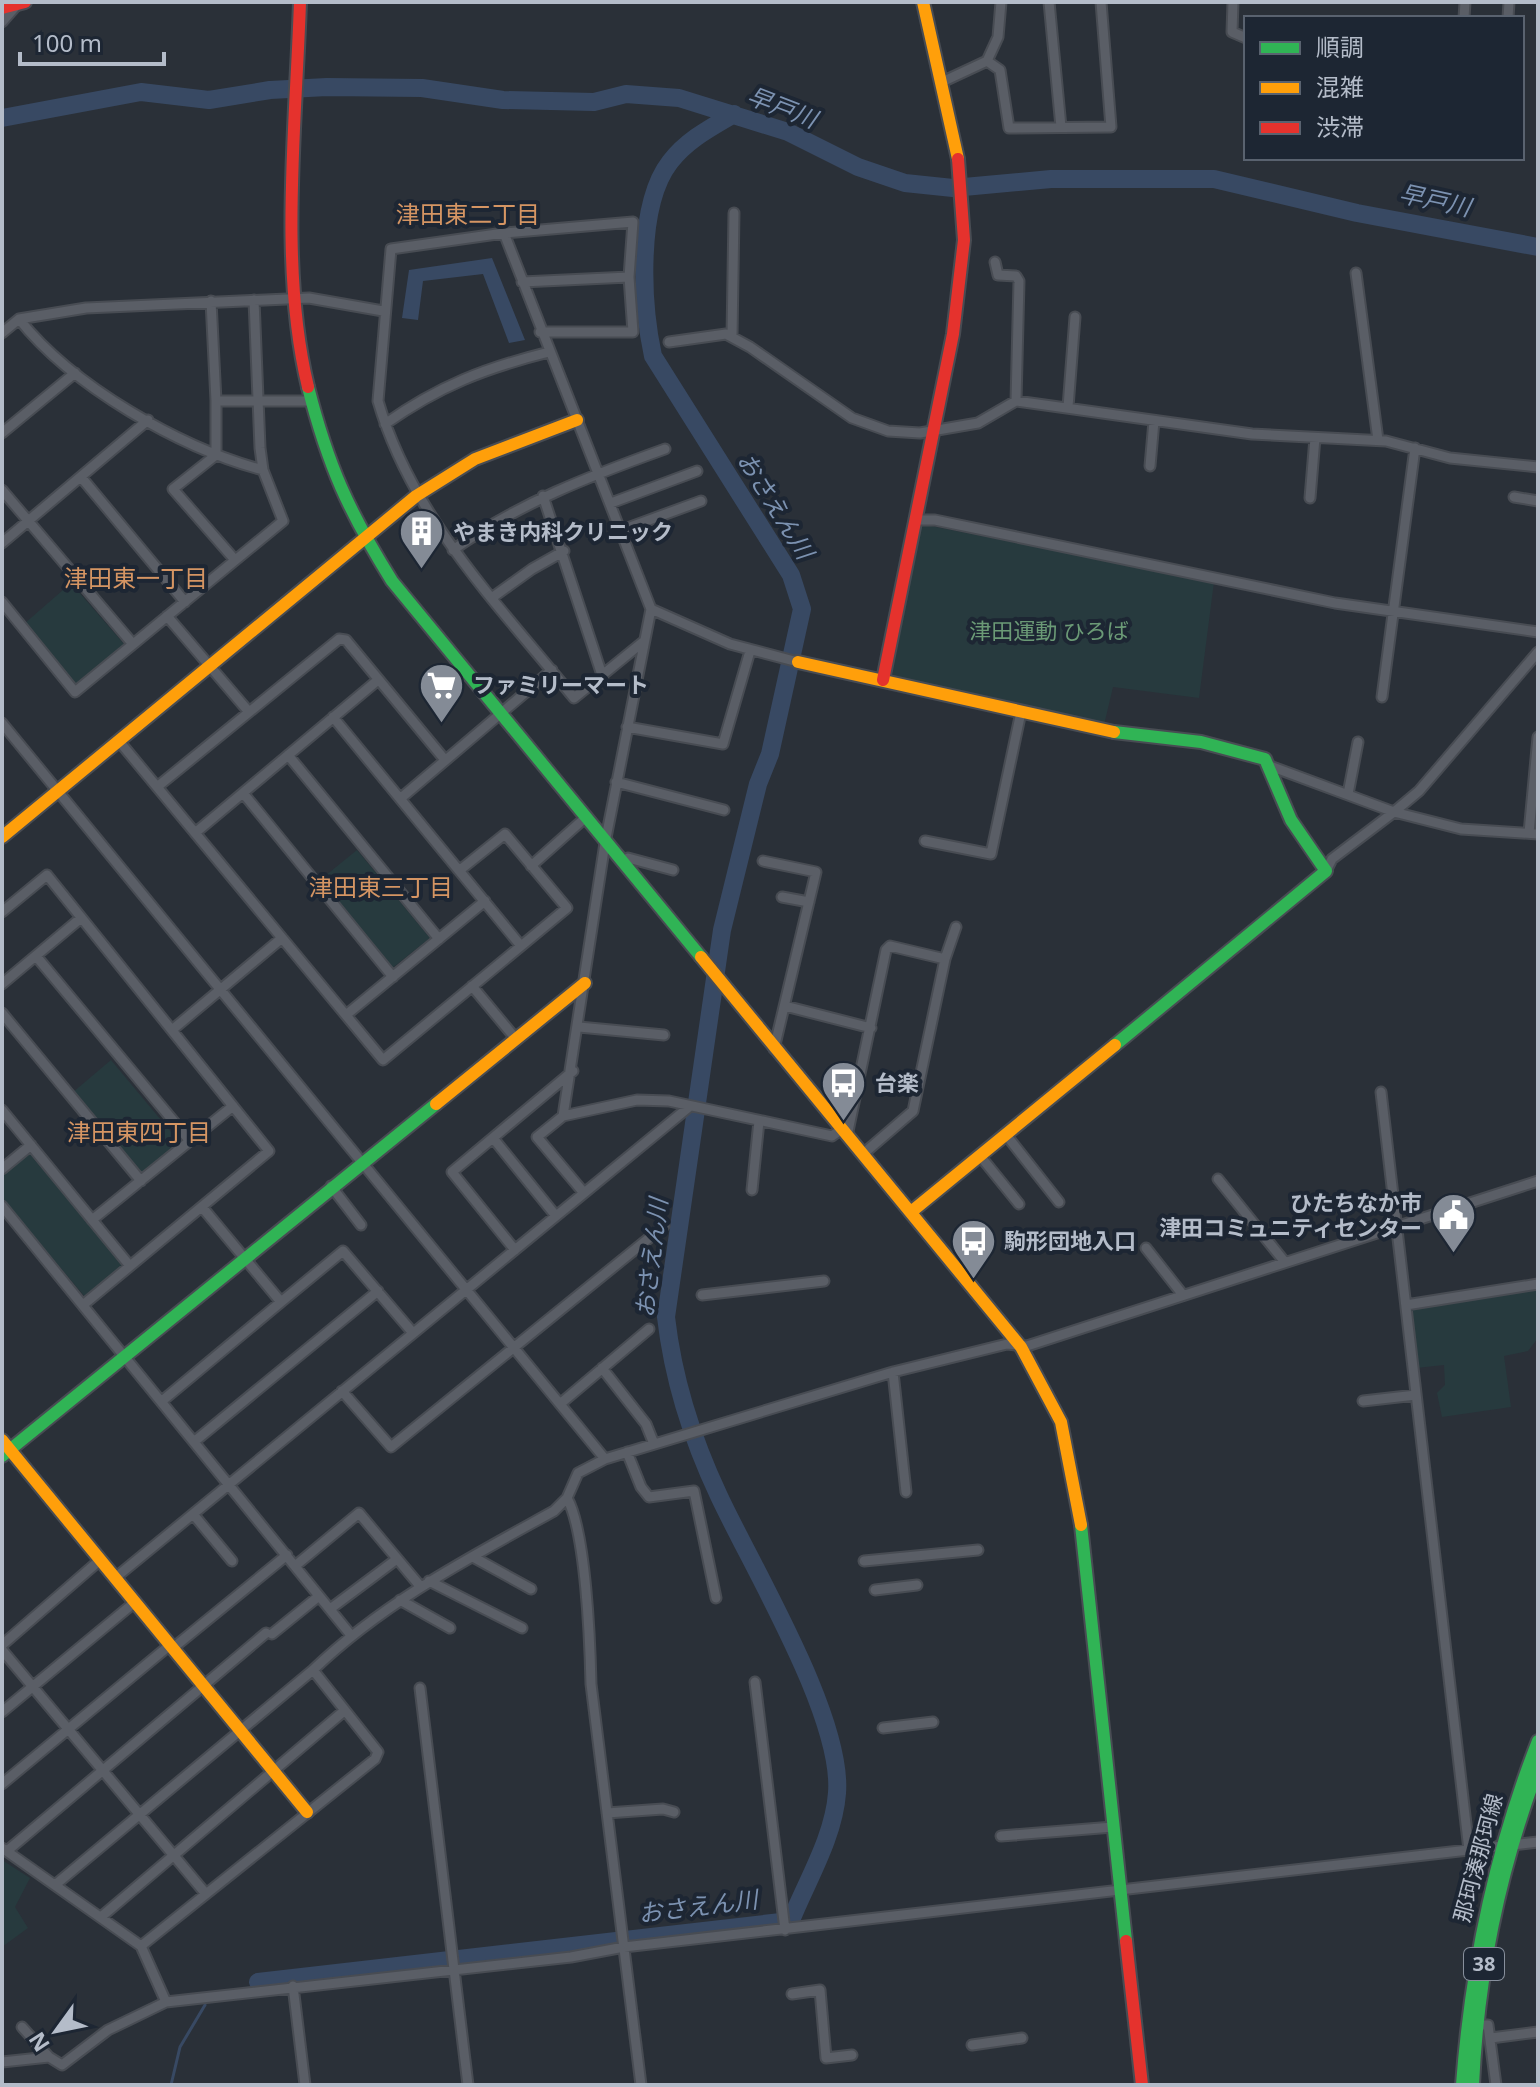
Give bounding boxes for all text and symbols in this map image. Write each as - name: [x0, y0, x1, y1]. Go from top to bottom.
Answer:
- scale bar: [20, 16, 164, 66]
- legend: [1244, 16, 1524, 160]
- text: 100 m: [32, 26, 102, 59]
- text: 順調: [1316, 30, 1364, 63]
- text: 混雑: [1316, 70, 1364, 103]
- water label: 早戸川: [743, 78, 825, 136]
- text: 渋滞: [1316, 110, 1364, 143]
- water label: 早戸川: [1397, 176, 1477, 224]
- district label: 津田東二丁目: [396, 197, 540, 230]
- water label: おさえん川: [730, 446, 824, 567]
- building icon: やまき内科クリニック: [398, 508, 446, 571]
- place label: やまき内科クリニック: [453, 516, 673, 546]
- district label: 津田東一丁目: [64, 561, 208, 594]
- park label: 津田運動 ひろば: [969, 615, 1129, 645]
- supermarket icon: ファミリーマート: [418, 661, 466, 724]
- place label: ファミリーマート: [473, 669, 649, 699]
- district label: 津田東三丁目: [309, 870, 453, 903]
- bus stop icon: 台楽: [820, 1059, 868, 1122]
- place label: 台楽: [875, 1067, 919, 1097]
- district label: 津田東四丁目: [67, 1115, 211, 1148]
- place label: ひたちなか市 津田コミュニティセンター: [1159, 1187, 1422, 1242]
- public building icon: ひたちなか市 津田コミュニティセンター: [1429, 1192, 1477, 1255]
- water label: おさえん川: [627, 1193, 675, 1319]
- bus stop icon: 駒形団地入口: [949, 1217, 997, 1280]
- place label: 駒形団地入口: [1004, 1225, 1136, 1255]
- street label: 那珂湊那珂線: [1445, 1790, 1509, 1925]
- water label: おさえん川: [636, 1881, 762, 1929]
- road number: 38: [1464, 1948, 1504, 1980]
- north arrow: [16, 1991, 96, 2071]
- text: N: [21, 2027, 56, 2058]

